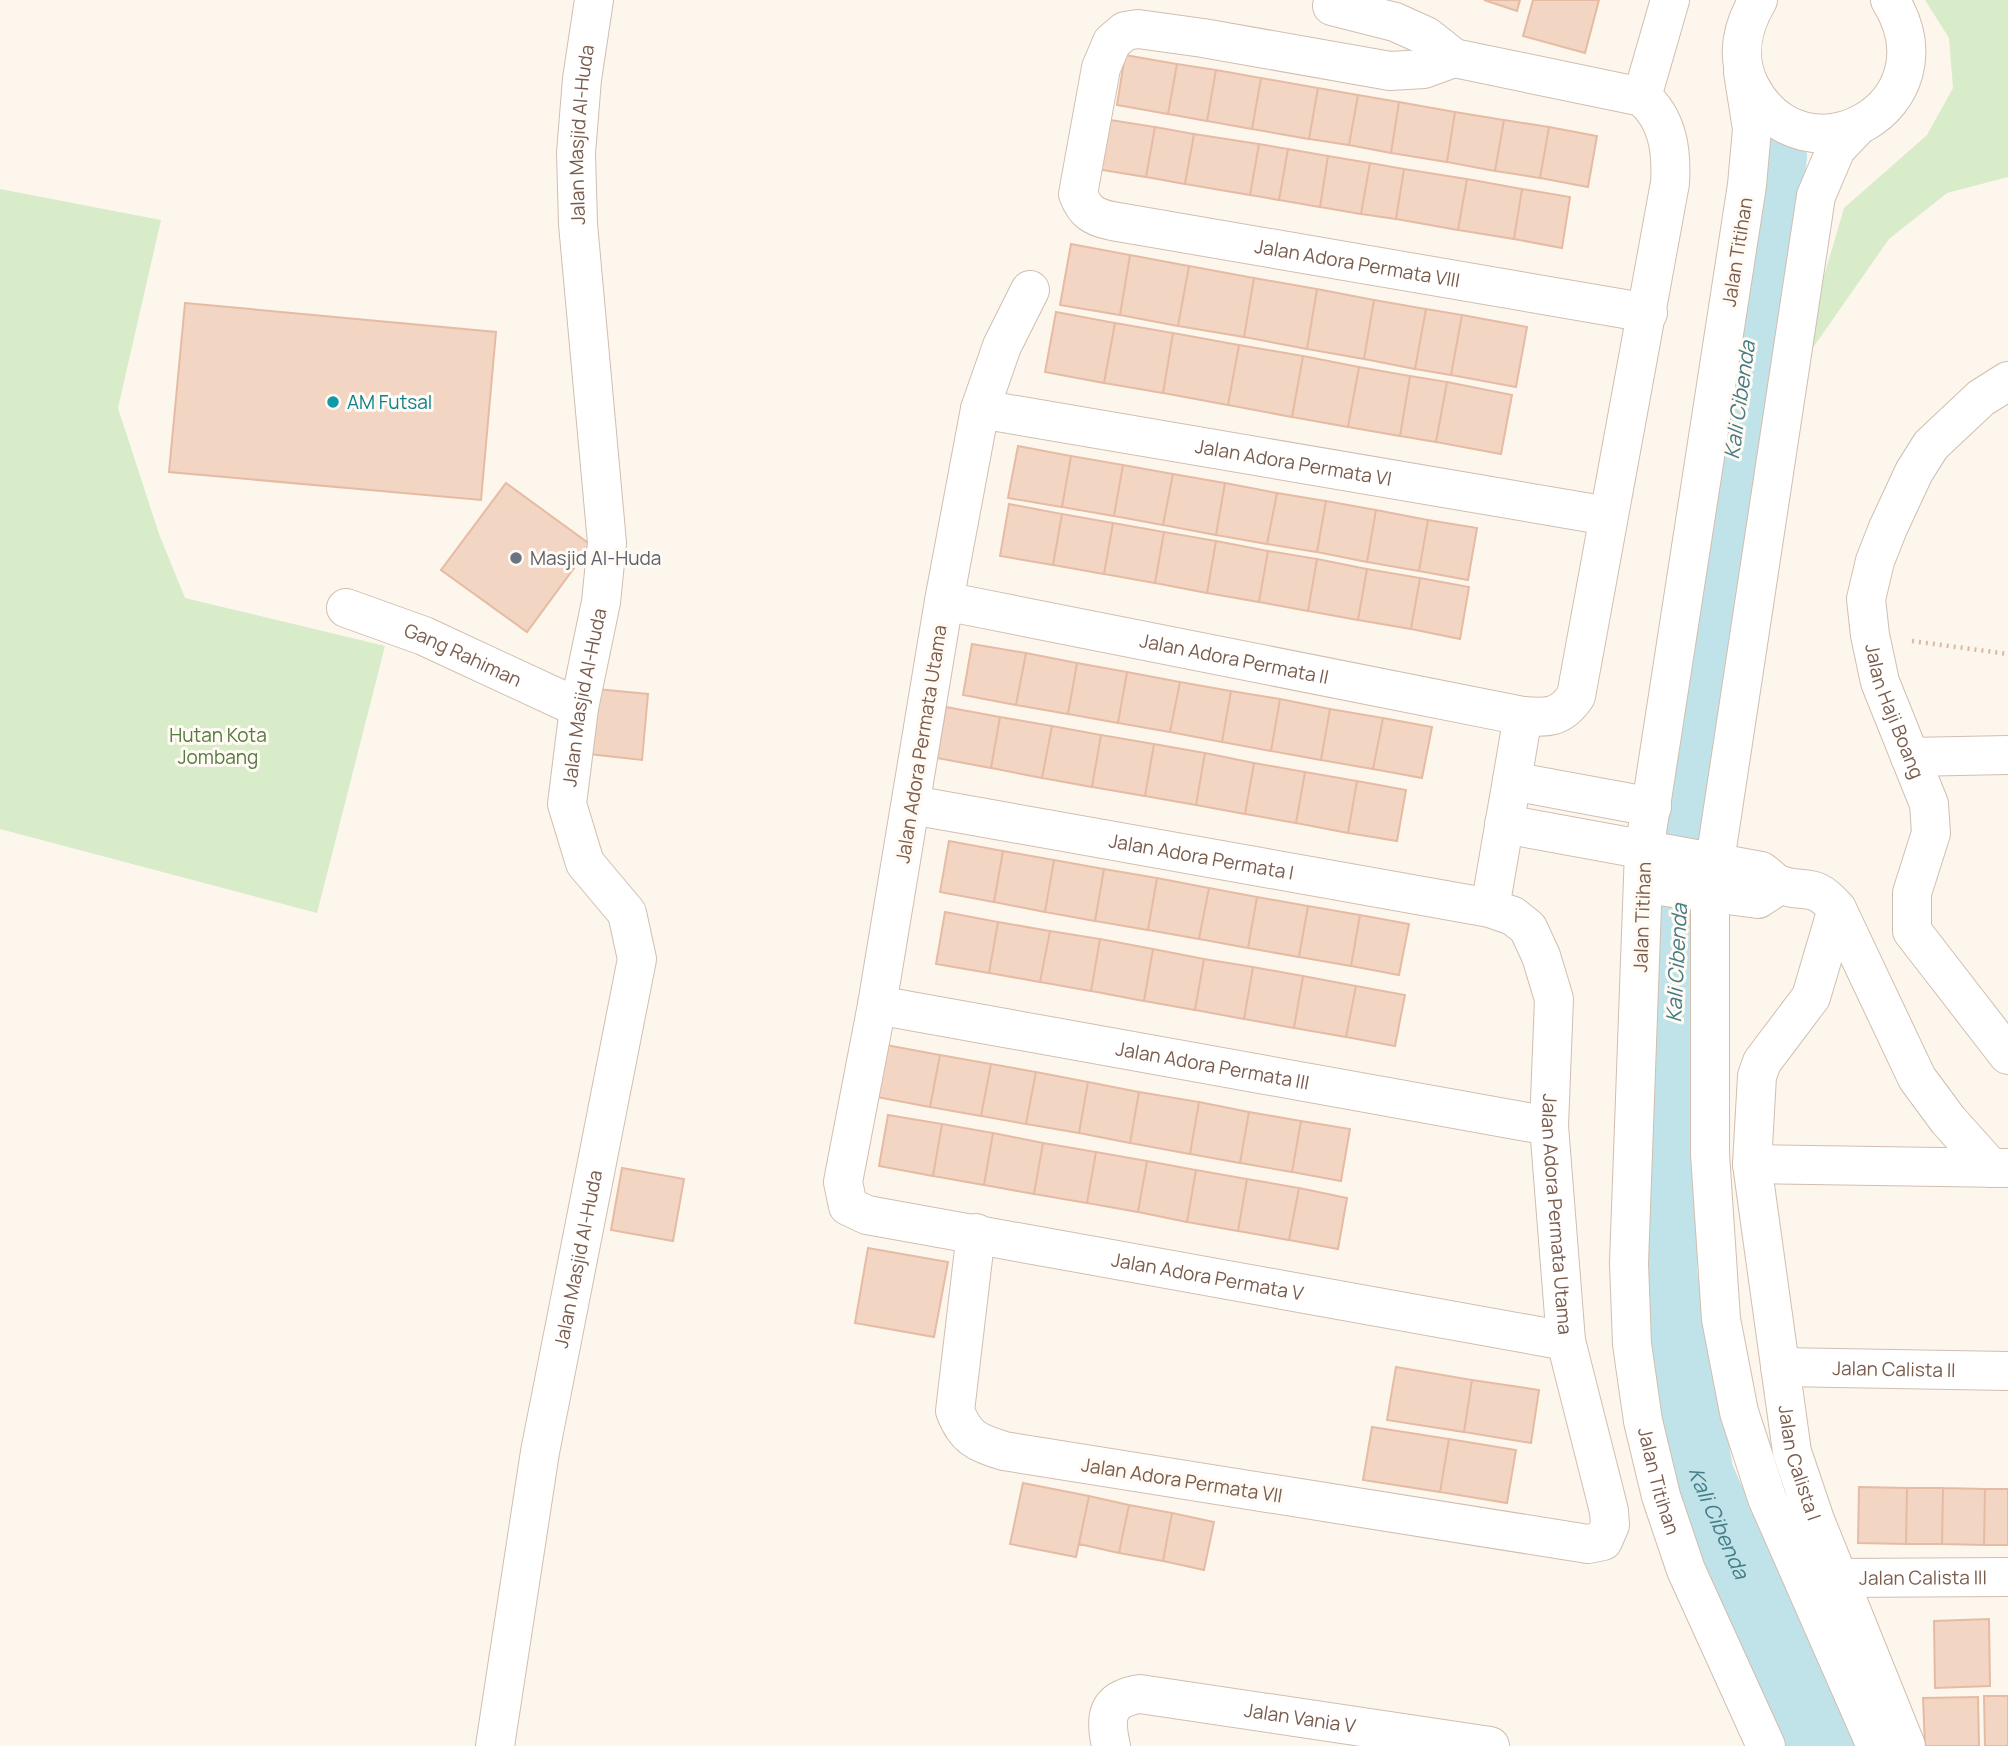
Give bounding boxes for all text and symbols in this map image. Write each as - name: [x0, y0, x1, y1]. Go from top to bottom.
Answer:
- street label: Jalan Masjid Al-Huda: [563, 43, 600, 225]
- street label: Jalan Titihan: [1716, 195, 1758, 309]
- street label: Jalan Adora Permata VIII: [1253, 233, 1462, 294]
- water label: Kali Cibenda: [1717, 338, 1761, 461]
- place label: AM Futsal: [347, 389, 432, 415]
- marker: AM Futsal: [325, 394, 341, 410]
- street label: Jalan Adora Permata VI: [1193, 433, 1394, 492]
- place label: Masjid Al-Huda: [530, 545, 661, 571]
- marker: Masjid Al-Huda: [508, 550, 524, 566]
- street label: Jalan Masjid Al-Huda: [556, 606, 612, 788]
- street label: Gang Rahiman: [401, 617, 526, 693]
- street label: Jalan Adora Permata Utama: [889, 623, 953, 865]
- street label: Jalan Adora Permata II: [1138, 627, 1331, 690]
- street label: Jalan Haji Boang: [1859, 641, 1930, 782]
- park label: Hutan Kota Jombang: [169, 722, 267, 770]
- street label: Jalan Adora Permata I: [1107, 827, 1296, 886]
- street label: Jalan Titihan: [1627, 861, 1657, 973]
- water label: Kali Cibenda: [1659, 902, 1693, 1023]
- street label: Jalan Adora Permata III: [1114, 1035, 1312, 1096]
- street label: Jalan Adora Permata Utama: [1536, 1093, 1578, 1335]
- street label: Jalan Masjid Al-Huda: [548, 1168, 608, 1350]
- street label: Jalan Adora Permata V: [1110, 1246, 1306, 1307]
- street label: Jalan Calista II: [1832, 1355, 1956, 1383]
- street label: Jalan Calista I: [1773, 1403, 1827, 1524]
- street label: Jalan Titihan: [1632, 1425, 1686, 1538]
- street label: Jalan Adora Permata VII: [1080, 1451, 1284, 1509]
- water label: Kali Cibenda: [1683, 1465, 1757, 1584]
- street label: Jalan Calista III: [1859, 1564, 1987, 1591]
- street label: Jalan Vania V: [1243, 1697, 1358, 1739]

